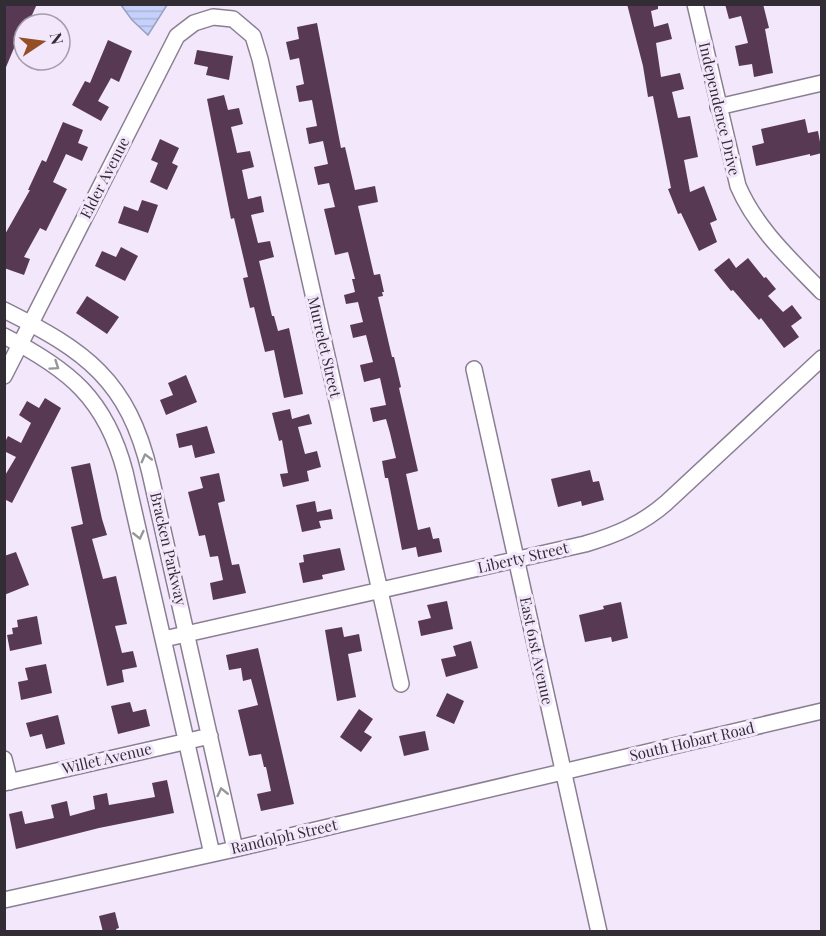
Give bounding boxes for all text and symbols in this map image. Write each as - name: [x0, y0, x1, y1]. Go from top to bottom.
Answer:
- north arrow: [12, 12, 72, 72]
- text: N: [46, 31, 69, 47]
- street label: Independence Drive: [695, 40, 745, 177]
- street label: Elder Avenue: [75, 134, 133, 222]
- street label: Murrelet Street: [304, 294, 346, 400]
- one-way arrow: [48, 359, 59, 370]
- one-way arrow: [141, 453, 154, 463]
- street label: Bracken Parkway: [146, 490, 192, 608]
- one-way arrow: [132, 530, 145, 540]
- street label: Liberty Street: [475, 537, 571, 577]
- street label: East 61st Avenue: [516, 595, 558, 707]
- street label: South Hobart Road: [627, 717, 757, 765]
- street label: Willet Avenue: [59, 738, 154, 778]
- one-way arrow: [217, 787, 230, 797]
- street label: Randolph Street: [229, 814, 340, 858]

